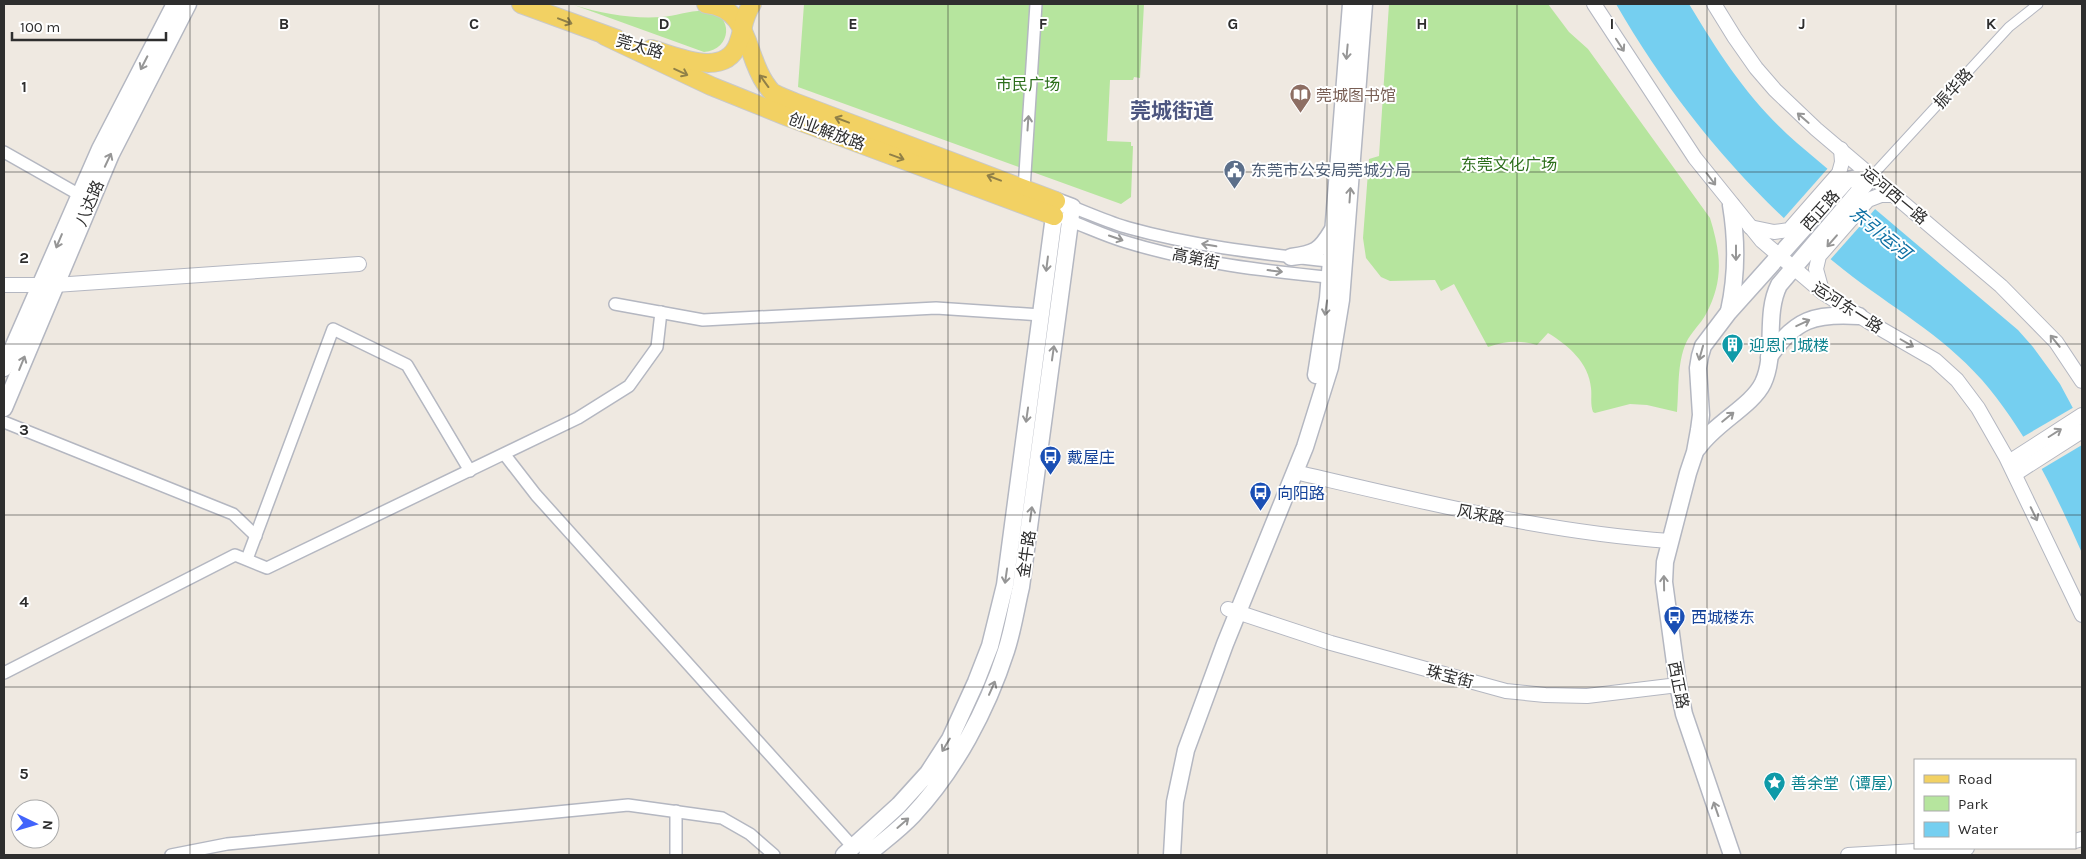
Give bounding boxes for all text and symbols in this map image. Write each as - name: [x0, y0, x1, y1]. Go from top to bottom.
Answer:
- scale bar: [12, 10, 166, 42]
- text: B: [279, 14, 289, 33]
- text: C: [469, 14, 479, 33]
- text: D: [659, 14, 670, 33]
- text: E: [848, 14, 858, 33]
- text: F: [1039, 14, 1048, 33]
- text: G: [1228, 14, 1238, 33]
- text: H: [1416, 14, 1428, 33]
- text: I: [1610, 14, 1614, 33]
- text: J: [1798, 14, 1806, 33]
- text: K: [1986, 14, 1997, 33]
- one-way arrow: [557, 16, 572, 26]
- text: 100 m: [20, 18, 60, 36]
- street label: 莞太路: [614, 31, 666, 62]
- one-way arrow: [1615, 38, 1625, 52]
- one-way arrow: [1342, 44, 1352, 60]
- one-way arrow: [139, 55, 149, 70]
- street label: 振华路: [1930, 64, 1977, 112]
- one-way arrow: [673, 68, 688, 77]
- one-way arrow: [759, 74, 769, 88]
- park label: 市民广场: [996, 75, 1060, 94]
- text: 1: [21, 77, 27, 96]
- library icon: 莞城图书馆: [1288, 83, 1312, 114]
- place label: 莞城图书馆: [1316, 86, 1396, 105]
- district label: 莞城街道: [1130, 99, 1214, 123]
- street label: 创业解放路: [786, 109, 868, 154]
- one-way arrow: [1797, 112, 1810, 124]
- one-way arrow: [835, 115, 850, 124]
- one-way arrow: [1024, 115, 1033, 131]
- one-way arrow: [104, 153, 113, 168]
- one-way arrow: [889, 153, 904, 162]
- park label: 东莞文化广场: [1461, 155, 1557, 174]
- public building icon: 东莞市公安局莞城分局: [1223, 158, 1247, 189]
- place label: 东莞市公安局莞城分局: [1251, 161, 1411, 180]
- street label: 运河西一路: [1858, 162, 1931, 228]
- one-way arrow: [1706, 172, 1717, 185]
- one-way arrow: [987, 173, 1002, 182]
- street label: 八达路: [71, 177, 108, 229]
- street label: 西正路: [1797, 186, 1843, 235]
- one-way arrow: [1345, 187, 1354, 203]
- water label: 东引运河: [1845, 202, 1917, 266]
- one-way arrow: [53, 233, 62, 248]
- one-way arrow: [1107, 234, 1123, 244]
- one-way arrow: [1826, 235, 1838, 248]
- one-way arrow: [1201, 239, 1217, 249]
- street label: 高第街: [1170, 244, 1221, 273]
- one-way arrow: [1731, 244, 1741, 261]
- text: 2: [19, 248, 29, 267]
- one-way arrow: [1042, 256, 1052, 272]
- one-way arrow: [1266, 266, 1282, 276]
- street label: 运河东一路: [1809, 278, 1886, 337]
- one-way arrow: [1321, 300, 1331, 316]
- one-way arrow: [1795, 318, 1810, 327]
- building icon: 迎恩门城楼: [1721, 333, 1745, 364]
- one-way arrow: [2049, 335, 2060, 348]
- place label: 迎恩门城楼: [1749, 336, 1829, 355]
- one-way arrow: [1899, 339, 1913, 349]
- one-way arrow: [1048, 345, 1058, 361]
- one-way arrow: [1696, 345, 1706, 361]
- one-way arrow: [18, 356, 28, 371]
- one-way arrow: [1022, 407, 1032, 423]
- one-way arrow: [1722, 411, 1735, 422]
- text: 3: [19, 420, 29, 439]
- one-way arrow: [2048, 427, 2062, 438]
- bus stop icon: 戴屋庄: [1039, 445, 1063, 476]
- place label: 戴屋庄: [1067, 448, 1115, 467]
- bus stop icon: 向阳路: [1249, 481, 1273, 512]
- place label: 向阳路: [1277, 484, 1325, 503]
- street label: 风来路: [1456, 501, 1506, 528]
- one-way arrow: [1026, 506, 1036, 522]
- one-way arrow: [2030, 506, 2039, 521]
- street label: 金牛路: [1014, 529, 1039, 579]
- one-way arrow: [1001, 568, 1011, 584]
- one-way arrow: [1659, 576, 1669, 592]
- text: 4: [19, 592, 29, 611]
- bus stop icon: 西城楼东: [1663, 605, 1687, 636]
- place label: 西城楼东: [1691, 608, 1755, 627]
- street label: 西正路: [1665, 660, 1692, 710]
- street label: 珠宝街: [1424, 661, 1476, 692]
- one-way arrow: [987, 681, 997, 696]
- one-way arrow: [941, 737, 951, 751]
- legend: [1914, 759, 2076, 849]
- text: 5: [19, 764, 29, 783]
- text: Road: [1958, 770, 1993, 788]
- place icon: 善余堂（谭屋）: [1763, 771, 1787, 802]
- place label: 善余堂（谭屋）: [1791, 774, 1903, 793]
- text: Park: [1958, 795, 1988, 813]
- north arrow: [10, 799, 60, 849]
- one-way arrow: [1711, 802, 1720, 817]
- one-way arrow: [897, 818, 910, 829]
- text: N: [39, 819, 56, 831]
- text: Water: [1958, 820, 1999, 838]

